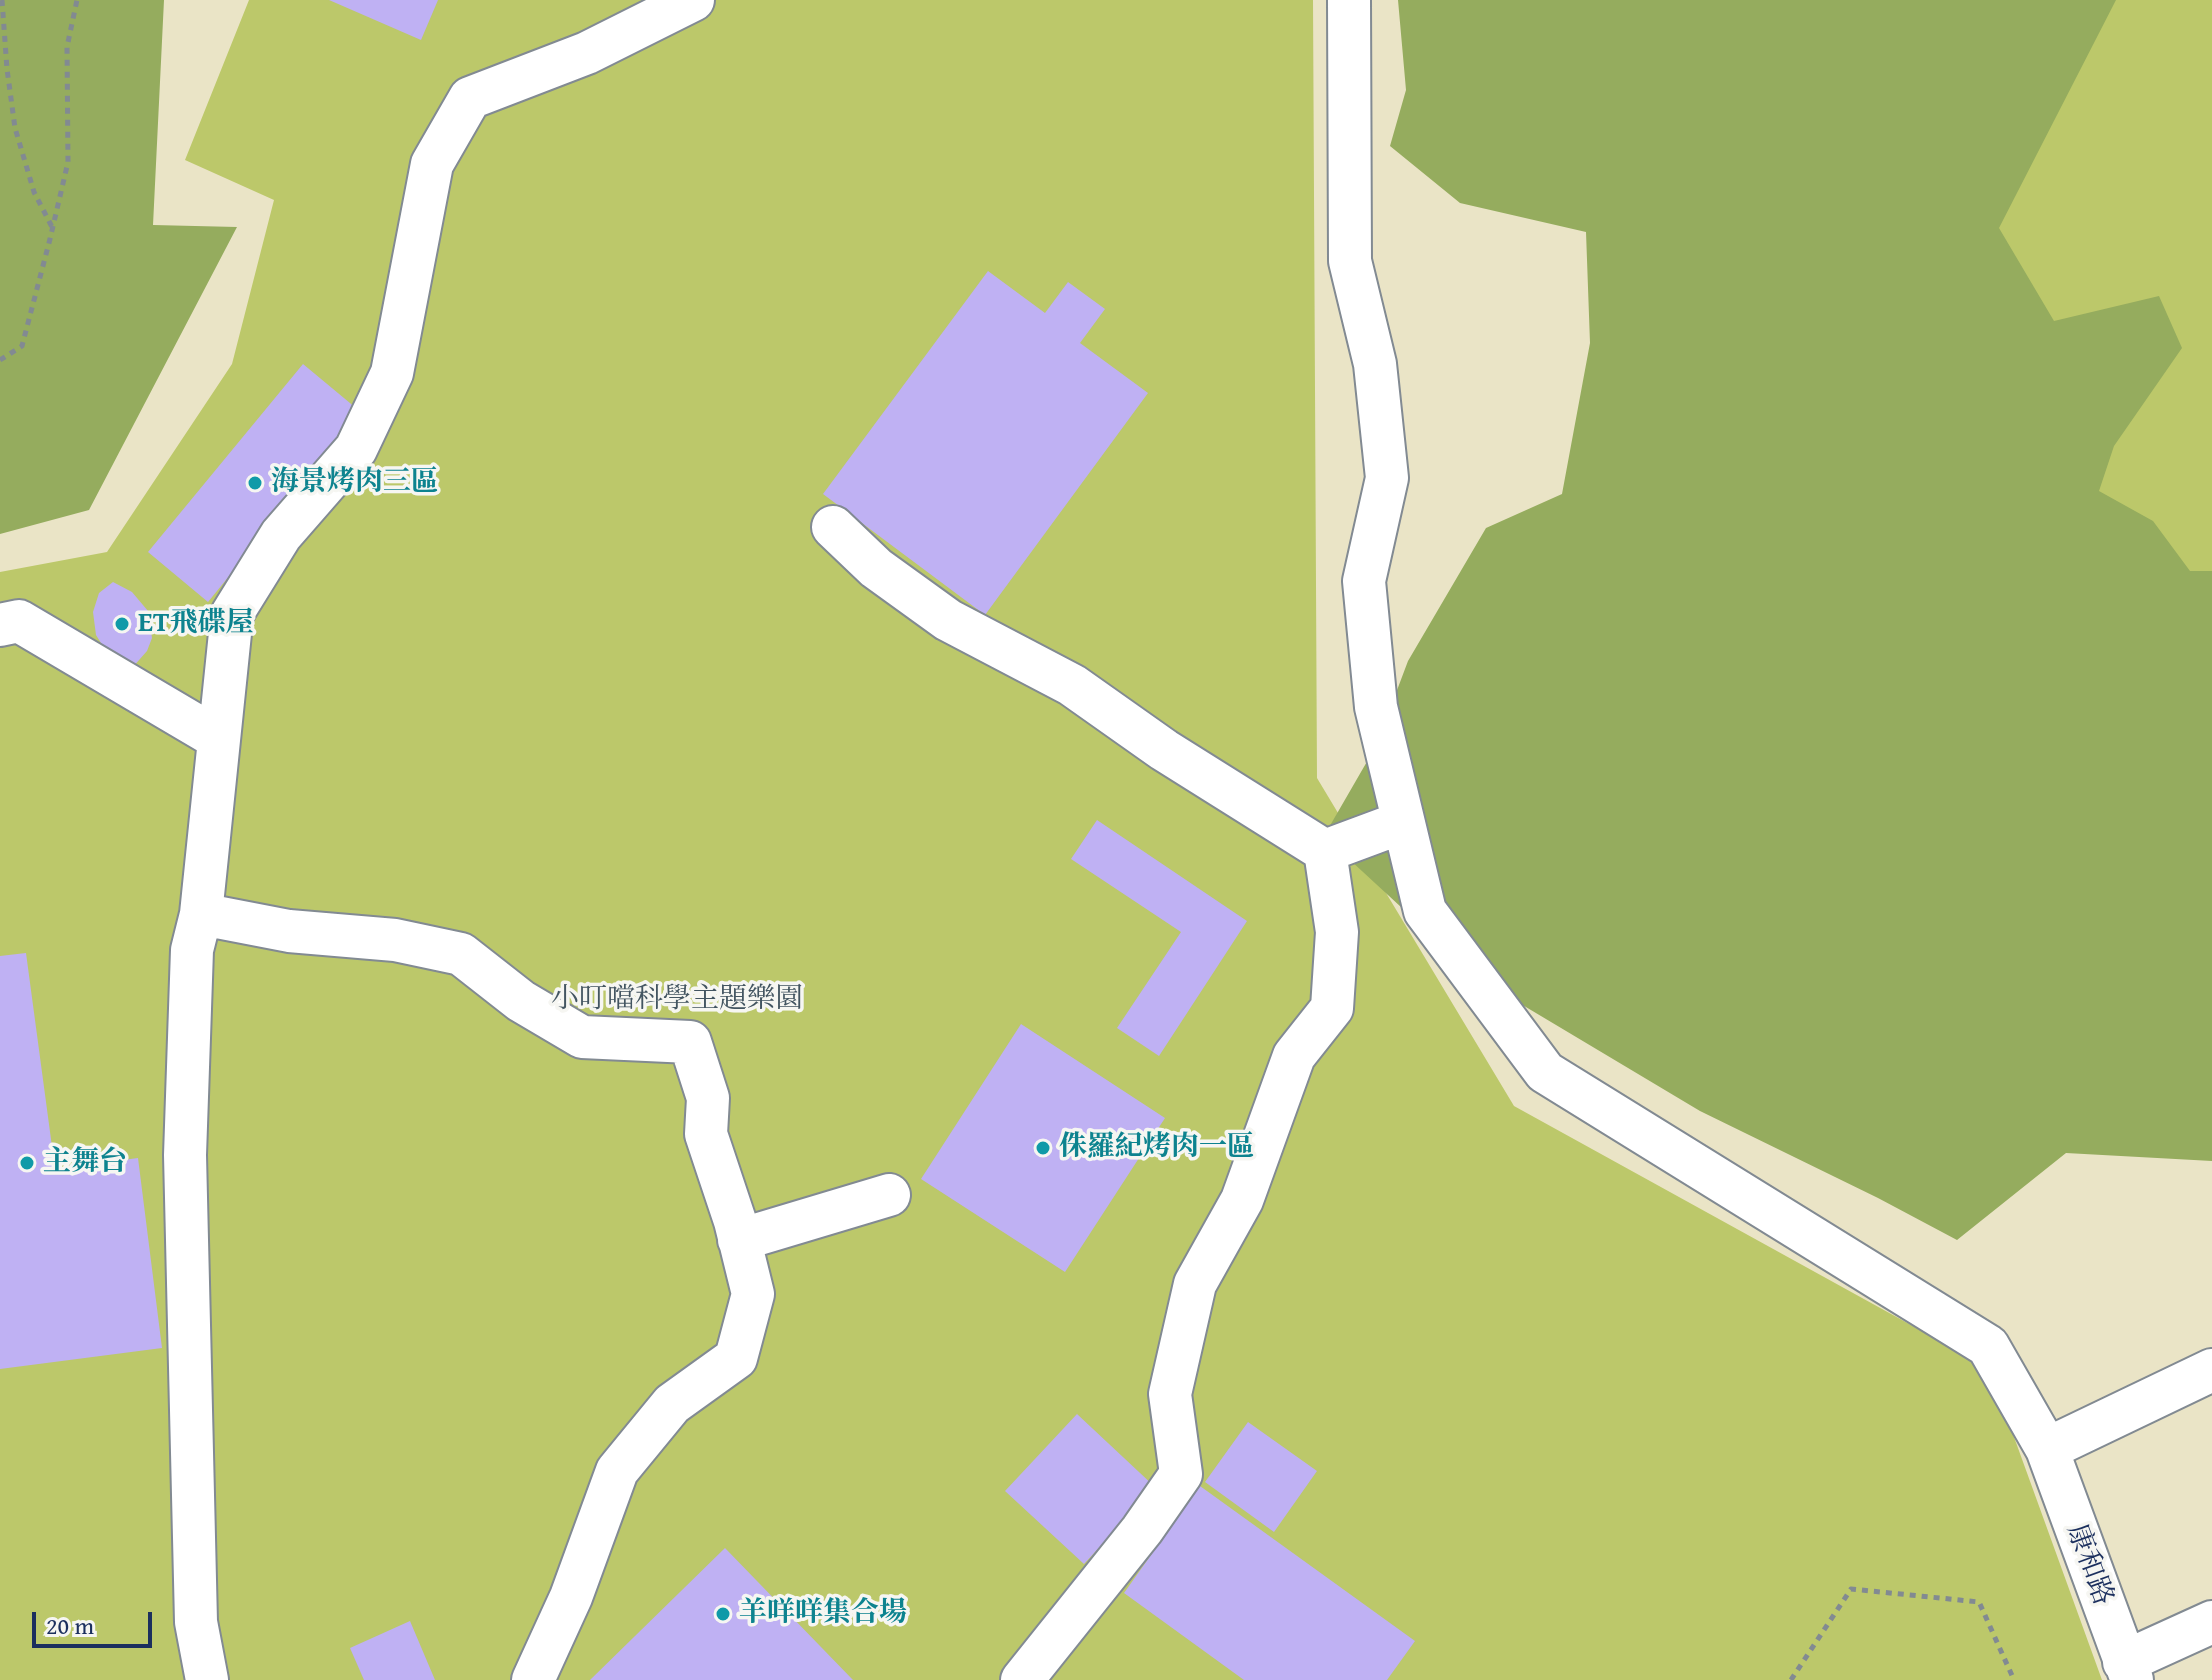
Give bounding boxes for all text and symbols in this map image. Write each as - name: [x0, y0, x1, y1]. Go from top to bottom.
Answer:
- place label: 海景烤肉三區: [271, 466, 439, 500]
- marker: 海景烤肉三區: [246, 474, 264, 492]
- place label: ET飛碟屋: [138, 607, 253, 641]
- marker: ET飛碟屋: [113, 615, 131, 633]
- park label: 小叮噹科學主題樂園: [551, 983, 803, 1017]
- place label: 侏羅紀烤肉一區: [1059, 1131, 1255, 1165]
- marker: 侏羅紀烤肉一區: [1034, 1139, 1052, 1157]
- place label: 主舞台: [43, 1146, 127, 1180]
- marker: 主舞台: [18, 1154, 36, 1172]
- street label: 康和路: [2059, 1520, 2119, 1610]
- scale bar: [36, 1596, 156, 1646]
- place label: 羊咩咩集合場: [739, 1597, 907, 1631]
- marker: 羊咩咩集合場: [714, 1605, 732, 1623]
- text: 20 m: [46, 1608, 94, 1643]

